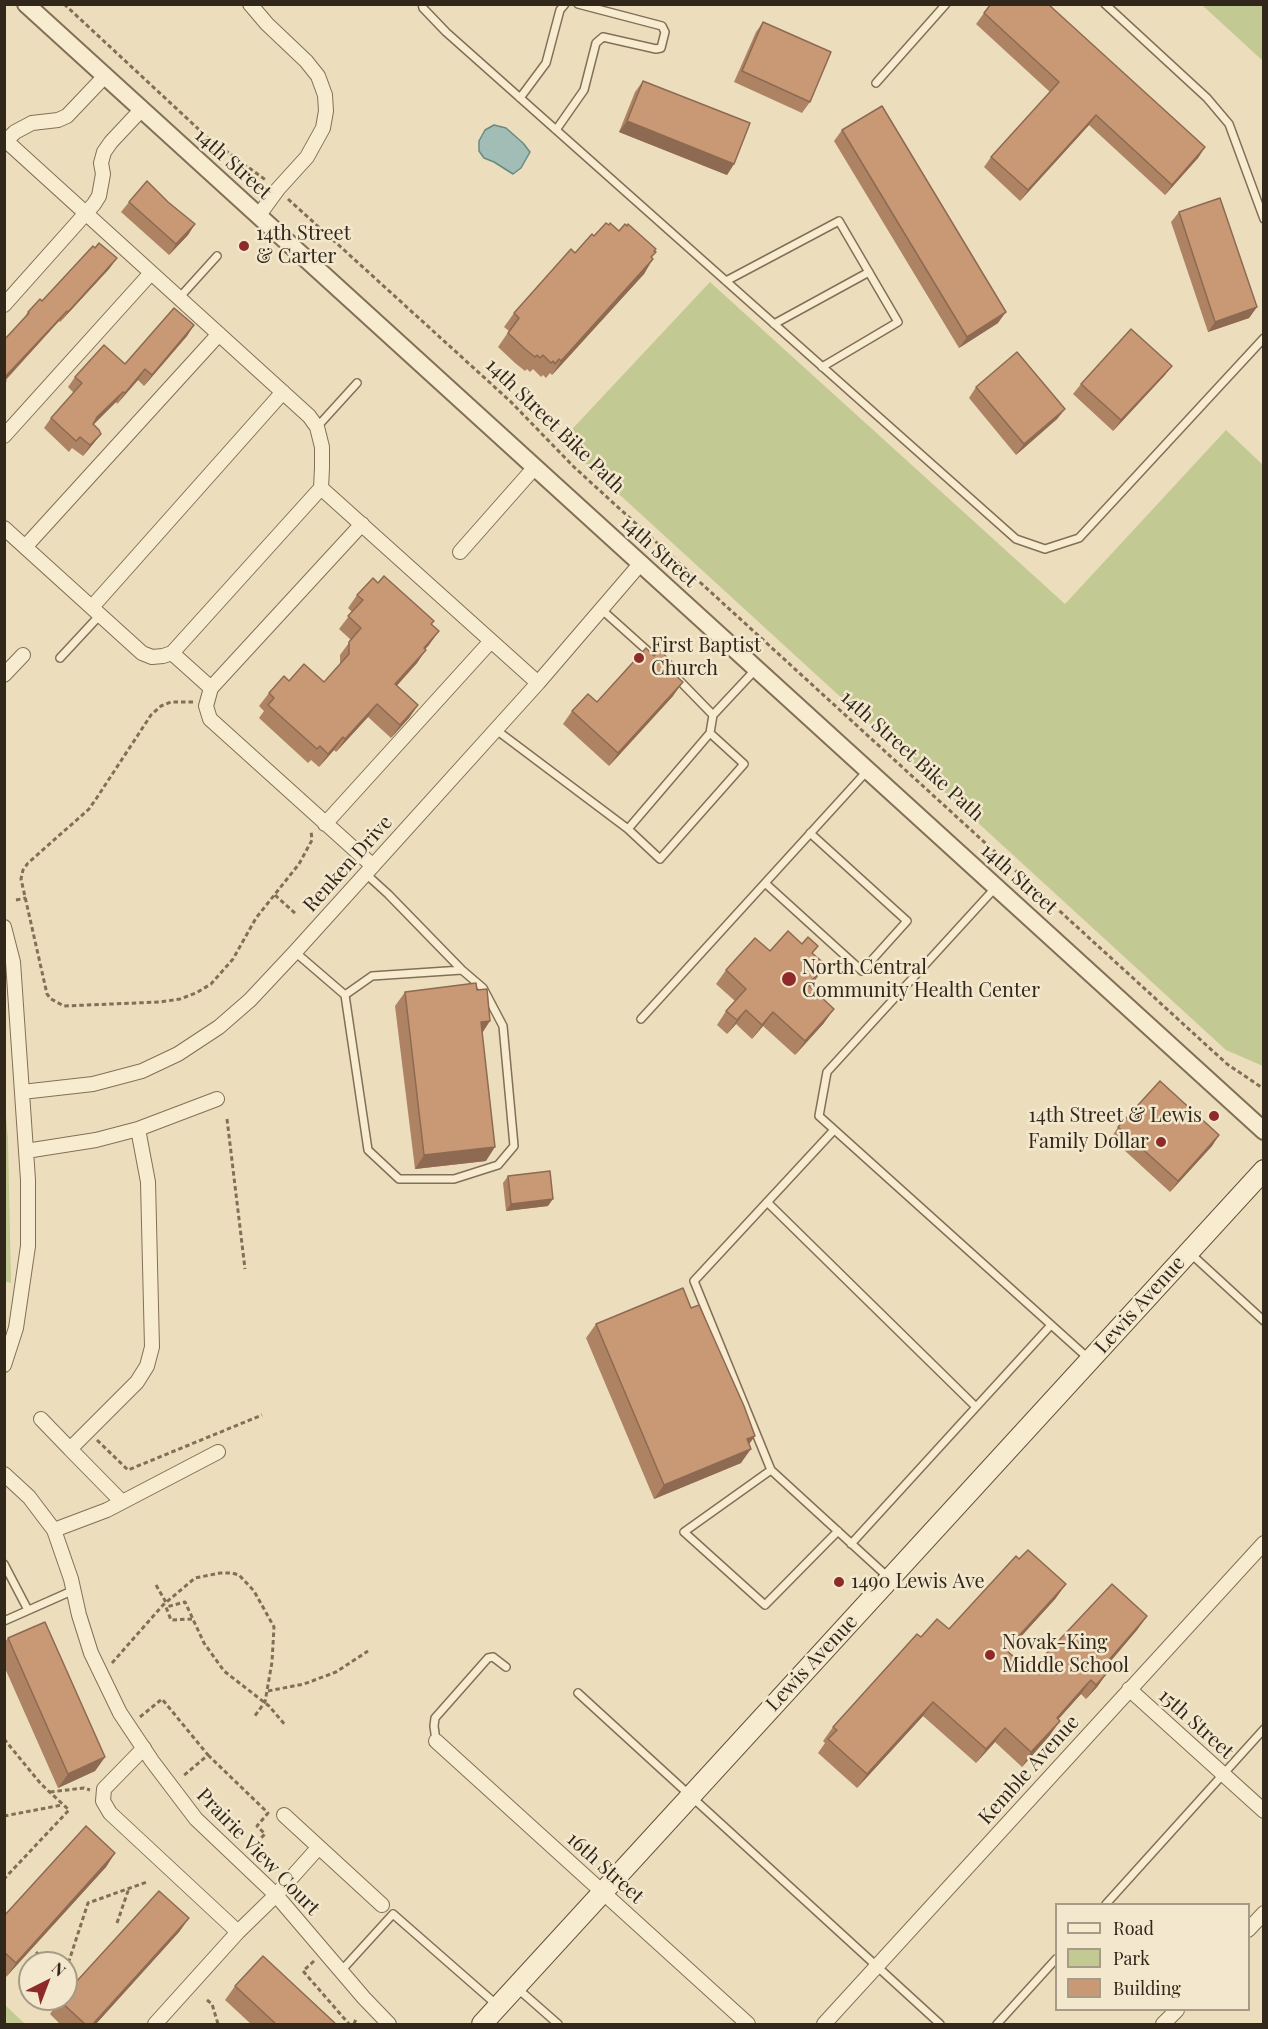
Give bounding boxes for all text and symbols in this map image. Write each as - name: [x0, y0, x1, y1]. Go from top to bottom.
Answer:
- street label: 14th Street: [190, 123, 276, 205]
- place label: 14th Street & Carter: [256, 222, 351, 269]
- marker: 14th Street & Carter: [237, 239, 251, 253]
- street label: 14th Street Bike Path: [481, 353, 629, 499]
- street label: 14th Street: [616, 511, 702, 593]
- place label: First Baptist Church: [651, 634, 761, 681]
- marker: First Baptist Church: [632, 651, 646, 665]
- street label: 14th Street Bike Path: [836, 686, 988, 826]
- street label: Renken Drive: [298, 811, 398, 917]
- street label: 14th Street: [976, 838, 1062, 920]
- place label: North Central Community Health Center: [802, 956, 1040, 1003]
- marker: North Central Community Health Center: [780, 970, 798, 988]
- place label: 14th Street & Lewis: [1029, 1104, 1202, 1128]
- marker: 14th Street & Lewis: [1207, 1109, 1221, 1123]
- place label: Family Dollar: [1028, 1130, 1149, 1154]
- marker: Family Dollar: [1154, 1135, 1168, 1149]
- street label: Lewis Avenue: [1090, 1251, 1190, 1359]
- place label: 1490 Lewis Ave: [851, 1570, 985, 1594]
- marker: 1490 Lewis Ave: [832, 1575, 846, 1589]
- street label: Lewis Avenue: [761, 1610, 863, 1716]
- place label: Novak-King Middle School: [1002, 1631, 1129, 1678]
- marker: Novak-King Middle School: [983, 1648, 997, 1662]
- street label: 15th Street: [1153, 1684, 1239, 1764]
- street label: Kemble Avenue: [974, 1710, 1084, 1830]
- street label: Prairie View Court: [191, 1784, 325, 1920]
- street label: 16th Street: [562, 1827, 648, 1909]
- legend: [1055, 1903, 1250, 2011]
- text: Road: [1113, 1916, 1154, 1940]
- text: Park: [1113, 1946, 1150, 1970]
- north arrow: [18, 1951, 78, 2011]
- text: N: [48, 1957, 70, 1980]
- text: Building: [1113, 1976, 1181, 2000]

